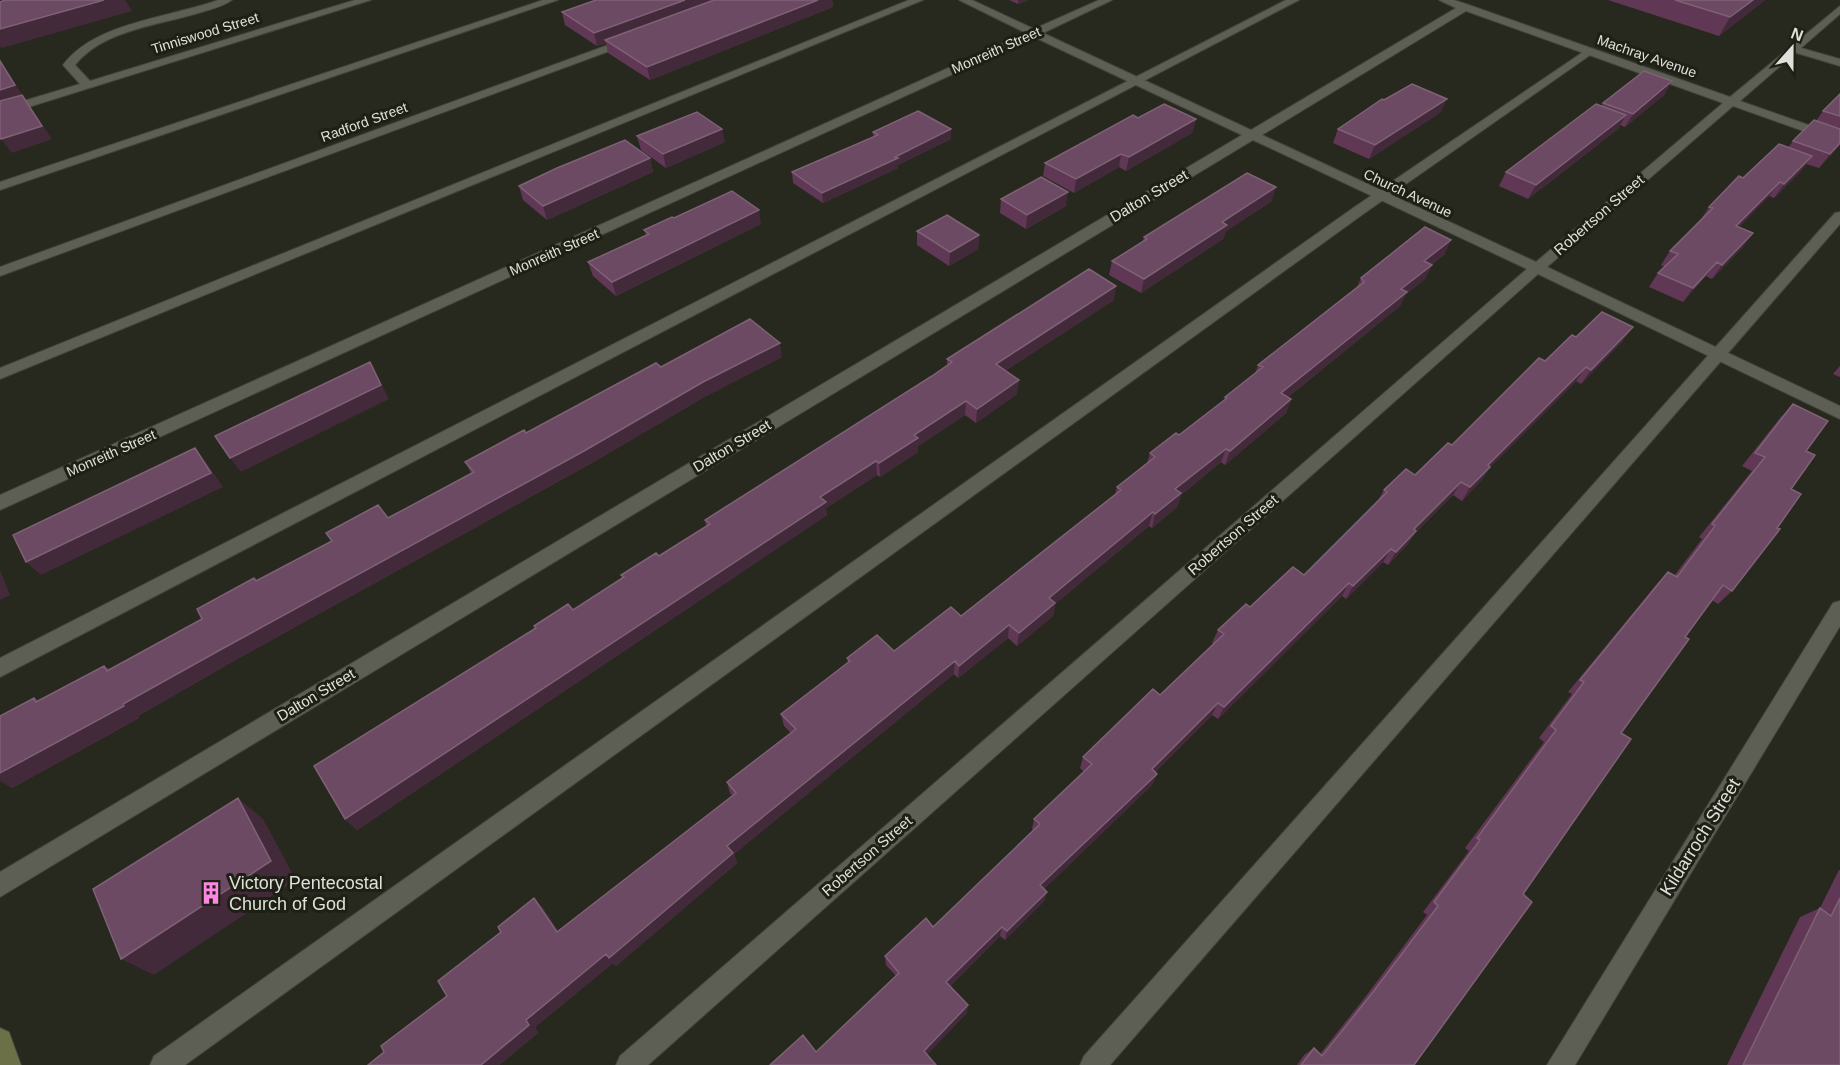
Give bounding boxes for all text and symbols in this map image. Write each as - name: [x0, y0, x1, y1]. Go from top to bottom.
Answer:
- street label: Tinniswood Street: [149, 9, 261, 57]
- north arrow: [1762, 18, 1822, 78]
- street label: Monreith Street: [949, 23, 1043, 77]
- text: N: [1789, 24, 1806, 44]
- street label: Machray Avenue: [1595, 32, 1699, 81]
- street label: Radford Street: [318, 99, 410, 145]
- street label: Dalton Street: [1107, 165, 1191, 225]
- street label: Church Avenue: [1361, 166, 1455, 221]
- street label: Robertson Street: [1550, 170, 1648, 258]
- street label: Monreith Street: [507, 225, 601, 279]
- street label: Dalton Street: [690, 415, 774, 475]
- street label: Monreith Street: [64, 426, 158, 480]
- street label: Robertson Street: [1184, 490, 1282, 578]
- street label: Dalton Street: [274, 664, 358, 724]
- street label: Kildarroch Street: [1656, 775, 1744, 899]
- street label: Robertson Street: [818, 811, 916, 899]
- place label: Victory Pentecostal Church of God: [229, 873, 383, 914]
- building icon: Victory Pentecostal Church of God: [198, 880, 224, 906]

